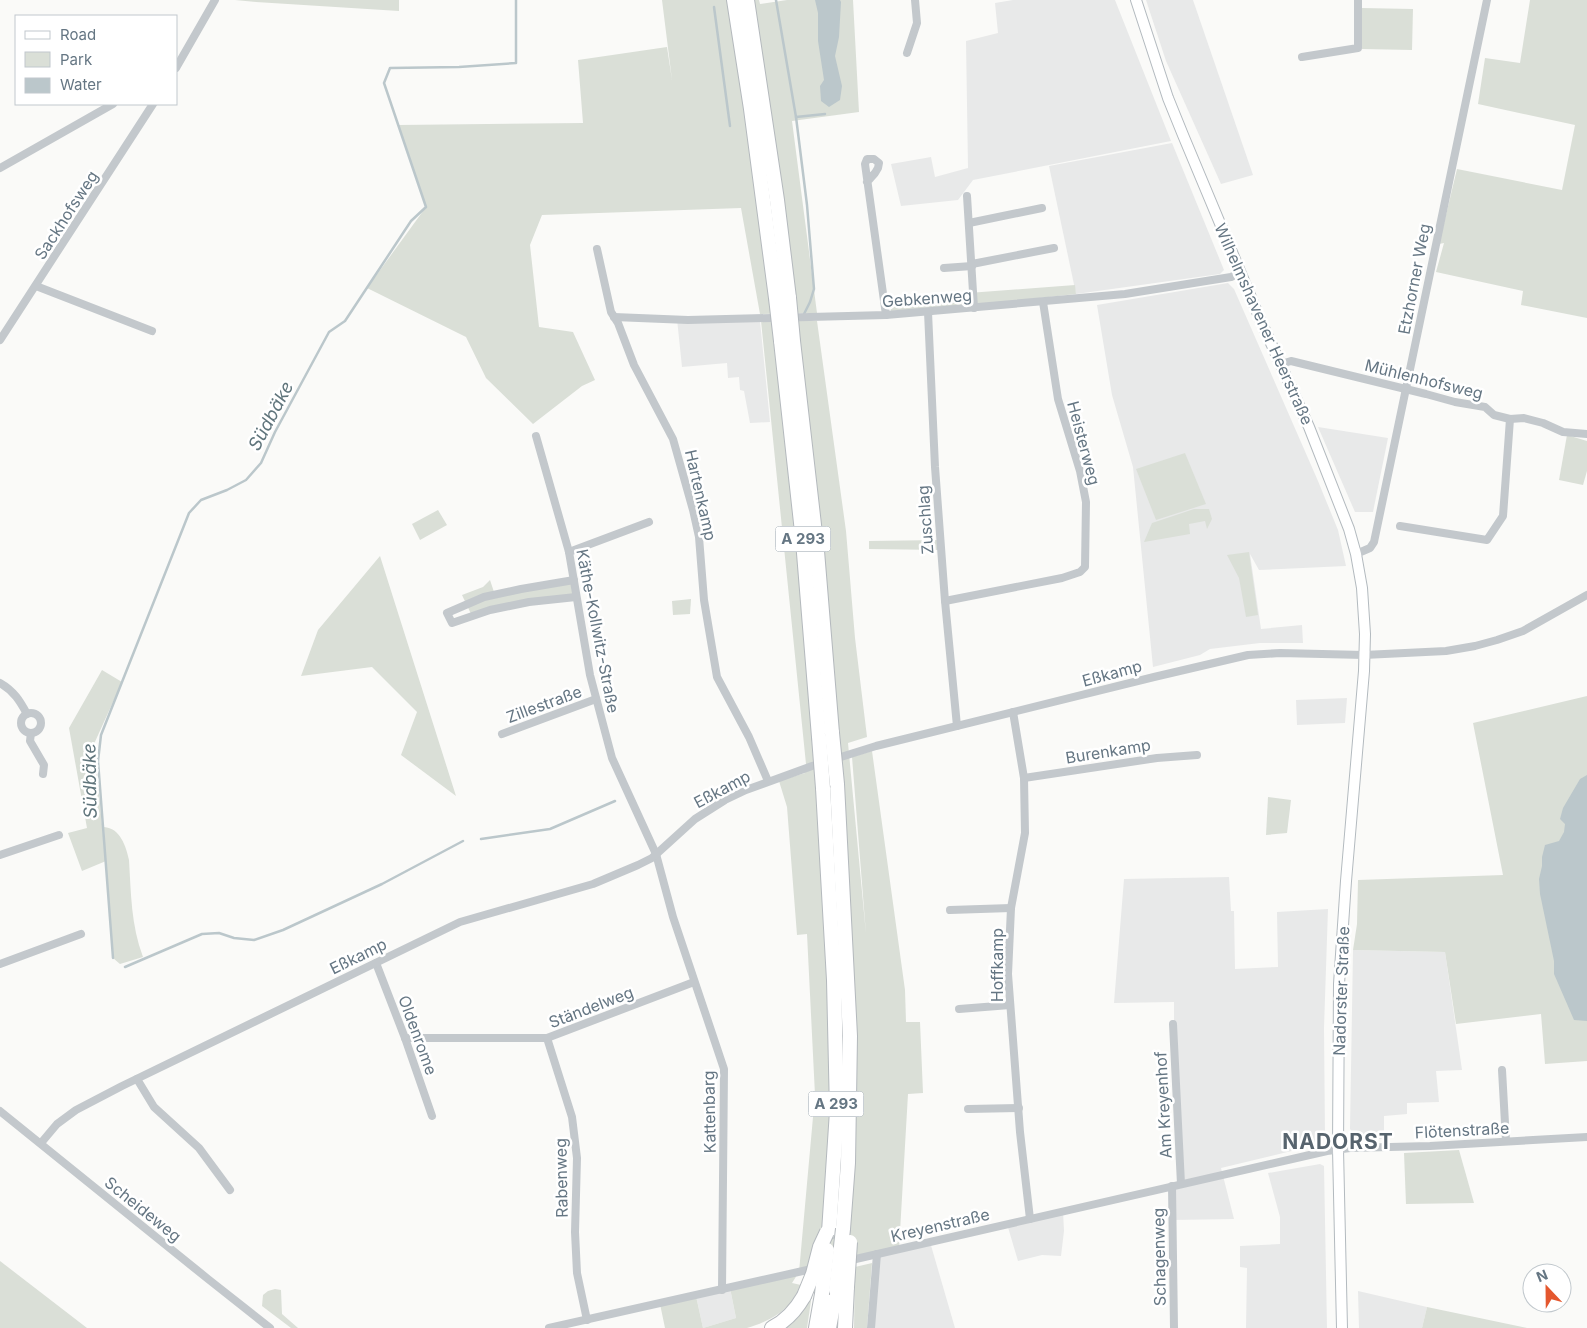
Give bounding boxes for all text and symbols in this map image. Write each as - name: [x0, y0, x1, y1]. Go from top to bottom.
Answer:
- legend: [15, 15, 178, 105]
- text: Road: [60, 25, 96, 44]
- text: Park: [60, 50, 93, 69]
- text: Water: [60, 75, 102, 94]
- street label: Sackhofsweg: [30, 167, 102, 263]
- street label: Wilhelmshavener Heerstraße: [1210, 220, 1318, 428]
- street label: Etzhorner Weg: [1393, 222, 1435, 336]
- street label: Gebkenweg: [881, 285, 973, 311]
- street label: Mühlenhofsweg: [1363, 355, 1485, 403]
- water label: Südbäke: [244, 378, 298, 454]
- street label: Heisterweg: [1063, 399, 1105, 487]
- street label: Hartenkamp: [681, 448, 721, 542]
- street label: Zuschlag: [913, 485, 937, 555]
- road number: A 293: [776, 526, 830, 552]
- street label: Käthe-Kollwitz-Straße: [572, 547, 624, 715]
- street label: Eßkamp: [1080, 655, 1144, 691]
- street label: Zillestraße: [504, 681, 584, 727]
- street label: Burenkamp: [1064, 734, 1152, 768]
- water label: Südbäke: [78, 743, 101, 819]
- street label: Eßkamp: [690, 766, 754, 812]
- street label: Nadorster Straße: [1329, 926, 1353, 1056]
- street label: Hoffkamp: [987, 928, 1007, 1002]
- street label: Eßkamp: [326, 934, 390, 978]
- street label: Ständelweg: [546, 982, 636, 1032]
- street label: Oldenrome: [394, 992, 442, 1078]
- street label: Am Kreyenhof: [1150, 1051, 1176, 1159]
- street label: Kattenbarg: [698, 1070, 720, 1154]
- road number: A 293: [808, 1092, 864, 1116]
- street label: Flötenstraße: [1414, 1118, 1510, 1142]
- district label: NADORST: [1282, 1129, 1394, 1154]
- street label: Rabenweg: [550, 1138, 572, 1218]
- street label: Scheideweg: [101, 1172, 185, 1246]
- street label: Kreyenstraße: [889, 1204, 991, 1246]
- street label: Schagenweg: [1148, 1208, 1170, 1306]
- north arrow: [1522, 1263, 1572, 1313]
- text: N: [1534, 1266, 1550, 1285]

